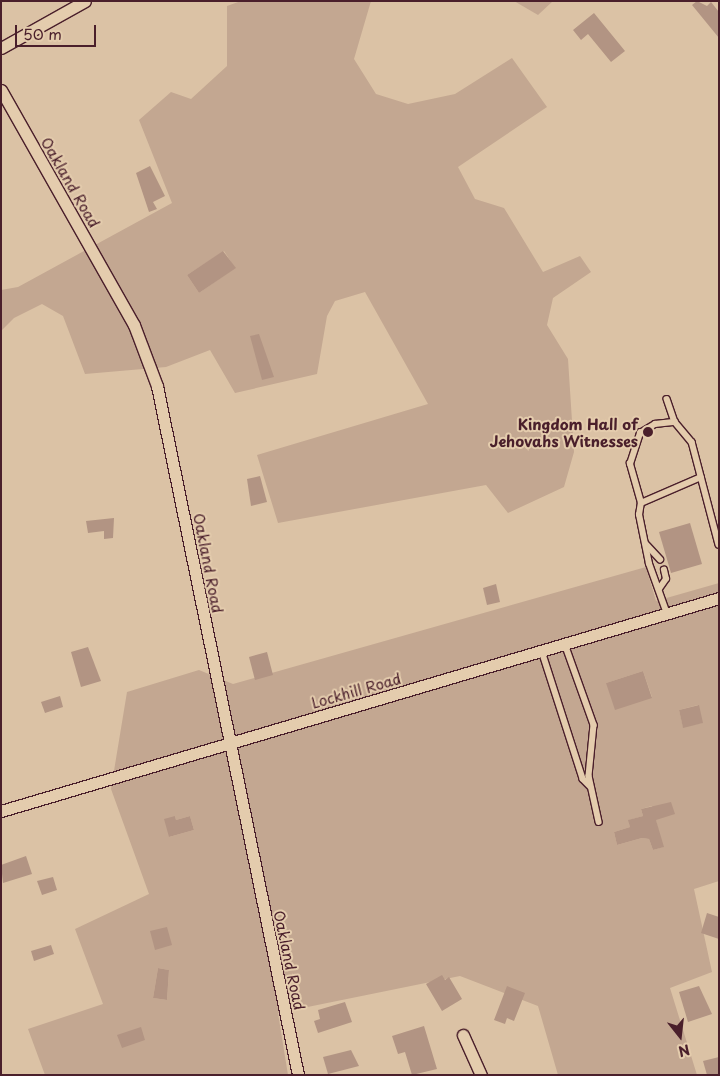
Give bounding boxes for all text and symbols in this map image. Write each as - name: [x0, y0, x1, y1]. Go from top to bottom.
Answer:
- scale bar: [18, 15, 99, 47]
- text: 50 m: [23, 22, 62, 45]
- street label: Oakland Road: [38, 133, 104, 231]
- place label: Kingdom Hall of Jehovahs Witnesses: [489, 414, 638, 449]
- marker: Kingdom Hall of Jehovahs Witnesses: [642, 426, 654, 438]
- street label: Oakland Road: [190, 511, 228, 615]
- street label: Lockhill Road: [309, 669, 403, 711]
- street label: Oakland Road: [271, 908, 309, 1012]
- north arrow: [655, 1011, 705, 1061]
- text: N: [676, 1039, 692, 1063]

